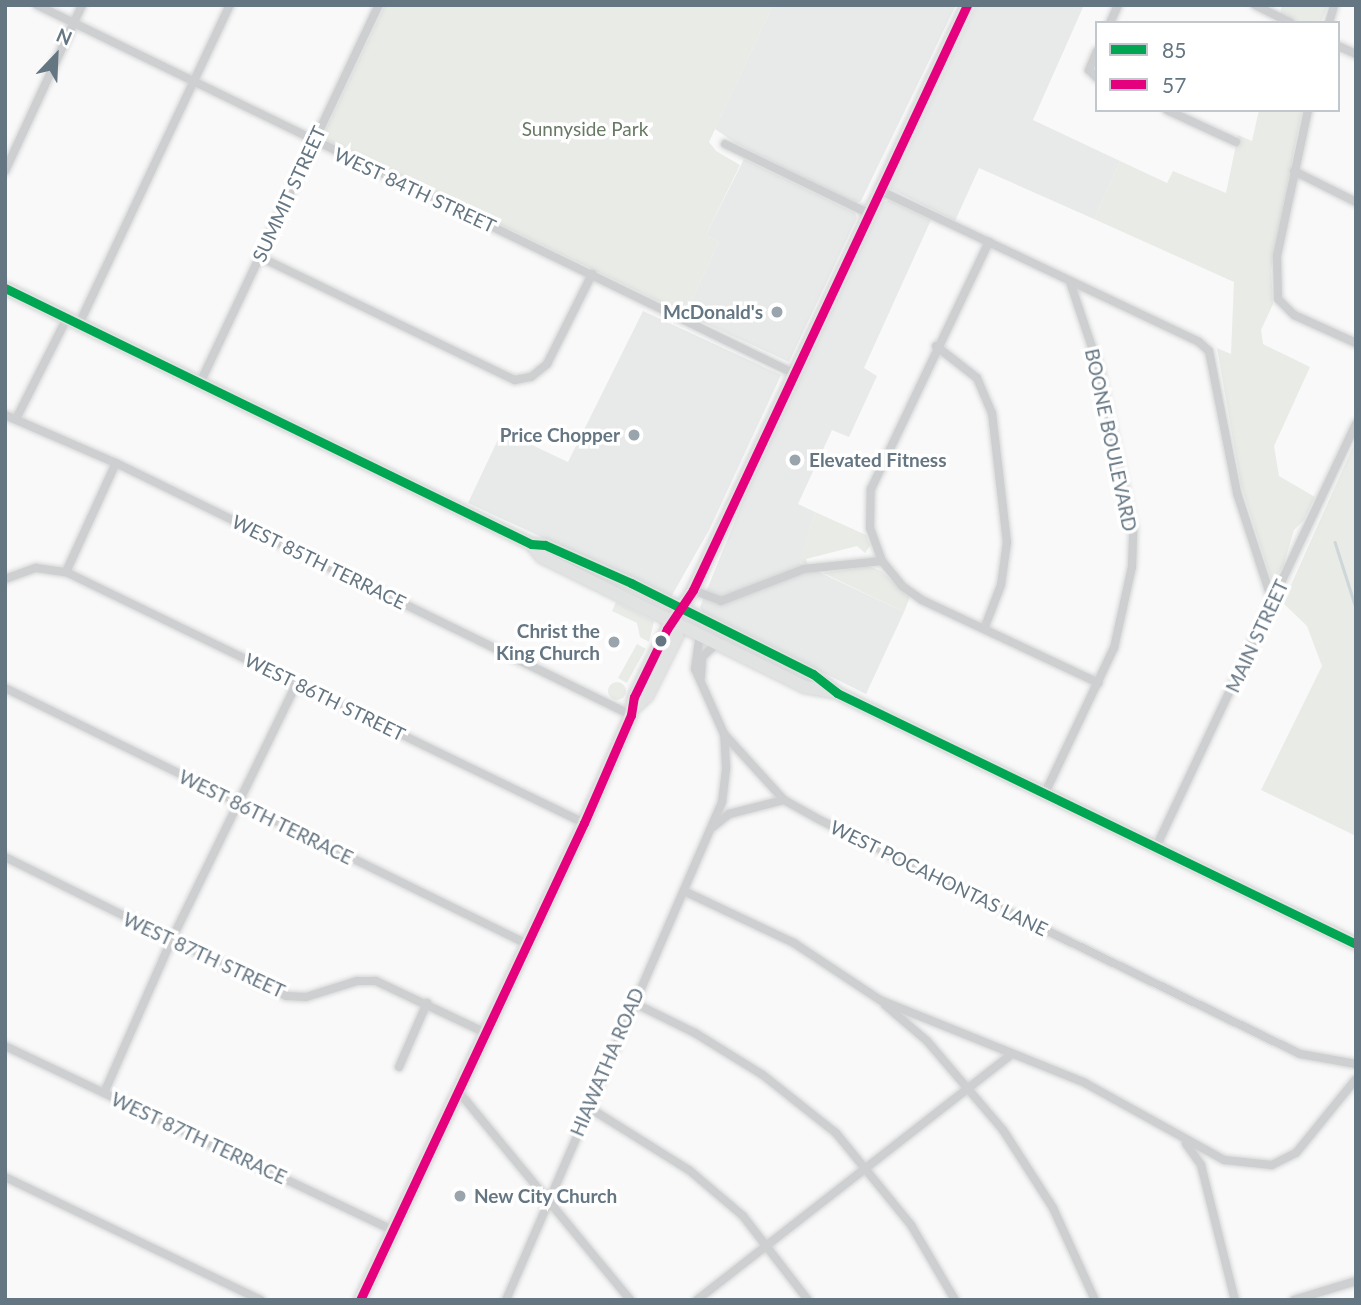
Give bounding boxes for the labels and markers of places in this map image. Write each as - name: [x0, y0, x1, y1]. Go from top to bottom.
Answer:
- place label: McDonald's: [663, 301, 763, 323]
- marker: McDonald's: [769, 304, 785, 320]
- place label: Price Chopper: [500, 424, 620, 446]
- marker: Price Chopper: [626, 427, 642, 443]
- place label: Elevated Fitness: [809, 449, 947, 471]
- marker: Elevated Fitness: [787, 452, 803, 468]
- place label: Christ the King Church: [496, 620, 600, 664]
- marker: Christ the King Church: [606, 634, 622, 650]
- unlabelled marker: [654, 634, 668, 648]
- place label: New City Church: [474, 1185, 618, 1207]
- marker: New City Church: [452, 1188, 468, 1204]

